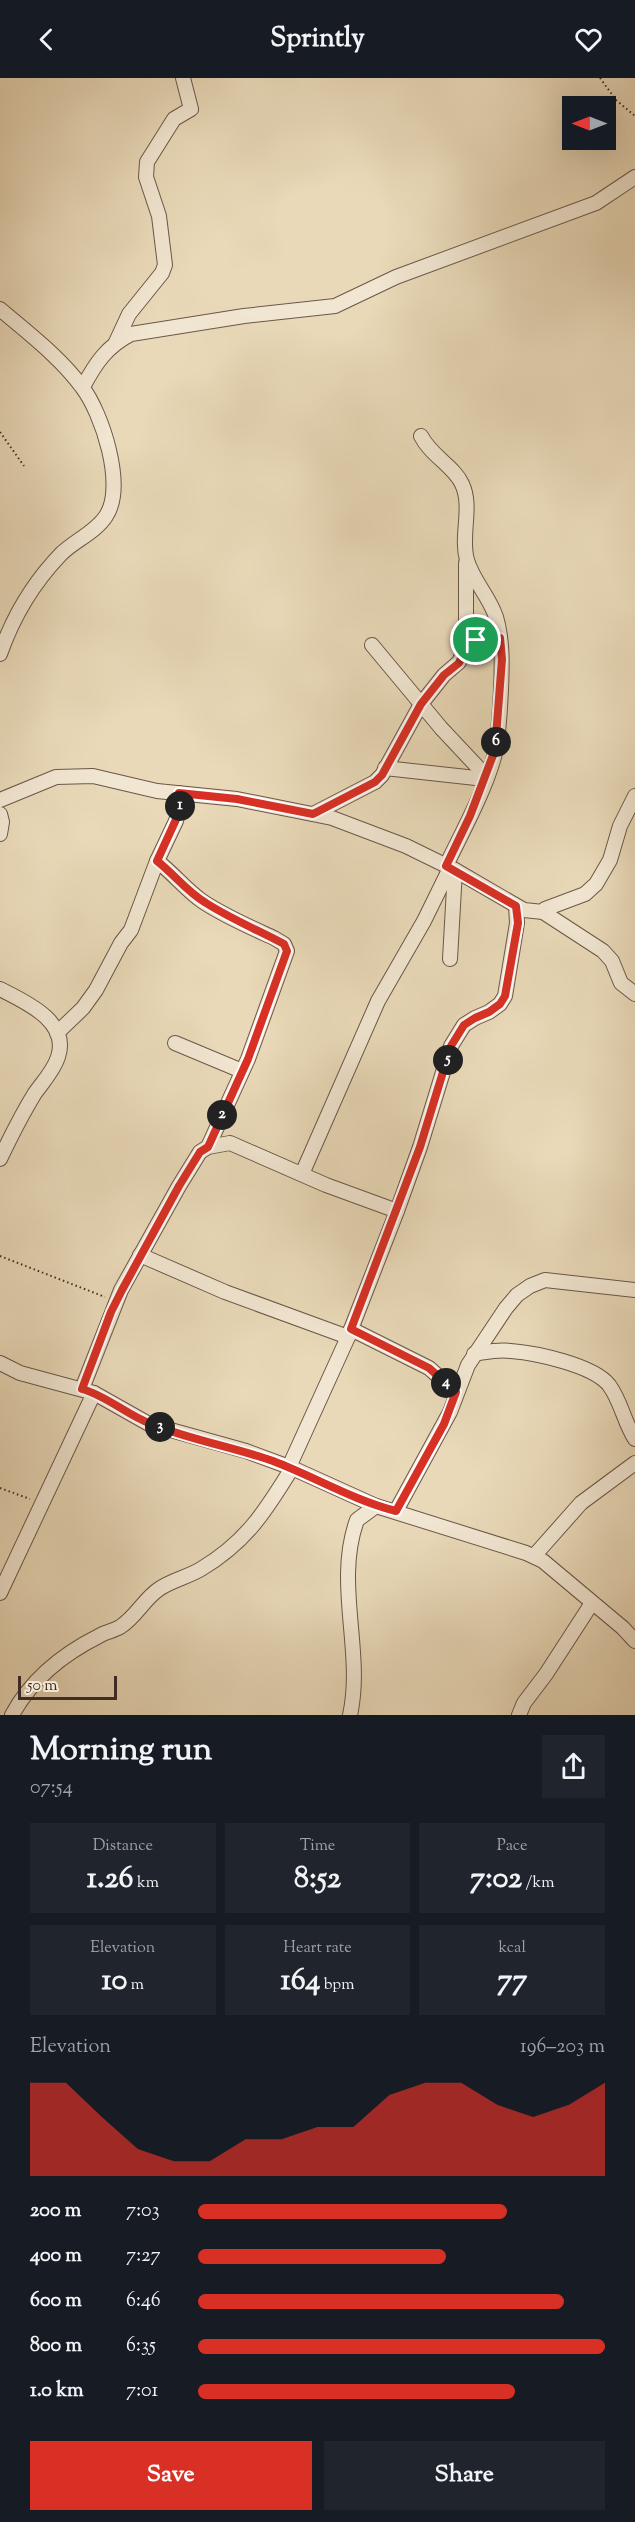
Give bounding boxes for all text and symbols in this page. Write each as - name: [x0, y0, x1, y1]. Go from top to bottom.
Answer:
- text: Sprintly: [270, 20, 365, 59]
- icon: back: [30, 23, 63, 56]
- icon: heart: [572, 23, 605, 56]
- north arrow: [562, 96, 616, 150]
- map controls: [562, 96, 616, 150]
- pin: [450, 614, 501, 665]
- icon: arrive: [459, 623, 492, 656]
- pin: 6: [481, 727, 511, 757]
- text: 6: [492, 730, 500, 753]
- pin: 1: [165, 791, 195, 821]
- text: 1: [177, 794, 183, 817]
- pin: 5: [433, 1045, 463, 1075]
- text: 5: [445, 1048, 451, 1071]
- pin: 2: [207, 1100, 237, 1130]
- text: 2: [218, 1103, 226, 1126]
- pin: 4: [431, 1368, 461, 1398]
- text: 4: [442, 1371, 450, 1394]
- pin: 3: [145, 1412, 175, 1442]
- text: 3: [157, 1415, 163, 1438]
- scale bar: [18, 1673, 117, 1700]
- text: 50 m: [27, 1675, 58, 1698]
- text: Morning run: [30, 1727, 212, 1775]
- button: share: [542, 1735, 605, 1798]
- text: 07:54: [30, 1774, 73, 1803]
- text: Distance: [93, 1835, 153, 1858]
- text: Time: [300, 1835, 335, 1858]
- text: Pace: [497, 1835, 527, 1858]
- text: 1.26: [87, 1858, 134, 1901]
- text: 8:52: [294, 1858, 341, 1901]
- text: 7:02: [470, 1858, 522, 1901]
- text: km: [134, 1872, 159, 1895]
- text: /km: [522, 1872, 554, 1895]
- text: Elevation: [90, 1937, 155, 1960]
- text: Heart rate: [283, 1937, 352, 1960]
- text: kcal: [498, 1937, 526, 1960]
- text: 10: [102, 1960, 127, 2003]
- text: 164: [281, 1960, 320, 2003]
- text: 77: [497, 1960, 527, 2003]
- text: m: [127, 1974, 144, 1997]
- text: bpm: [320, 1974, 354, 1997]
- text: Elevation: [30, 2033, 111, 2062]
- text: 196–203 m: [520, 2033, 605, 2062]
- text: 200 m: [30, 2197, 81, 2226]
- text: 7:03: [126, 2197, 160, 2226]
- text: 400 m: [30, 2242, 82, 2271]
- text: 7:27: [126, 2242, 161, 2271]
- text: 600 m: [30, 2287, 82, 2316]
- text: 6:46: [126, 2287, 161, 2316]
- text: 800 m: [30, 2332, 82, 2361]
- text: 6:35: [126, 2332, 156, 2361]
- text: 1.0 km: [30, 2377, 84, 2406]
- text: 7:01: [126, 2377, 158, 2406]
- button: Save: [30, 2441, 312, 2510]
- button: Share: [324, 2441, 605, 2510]

